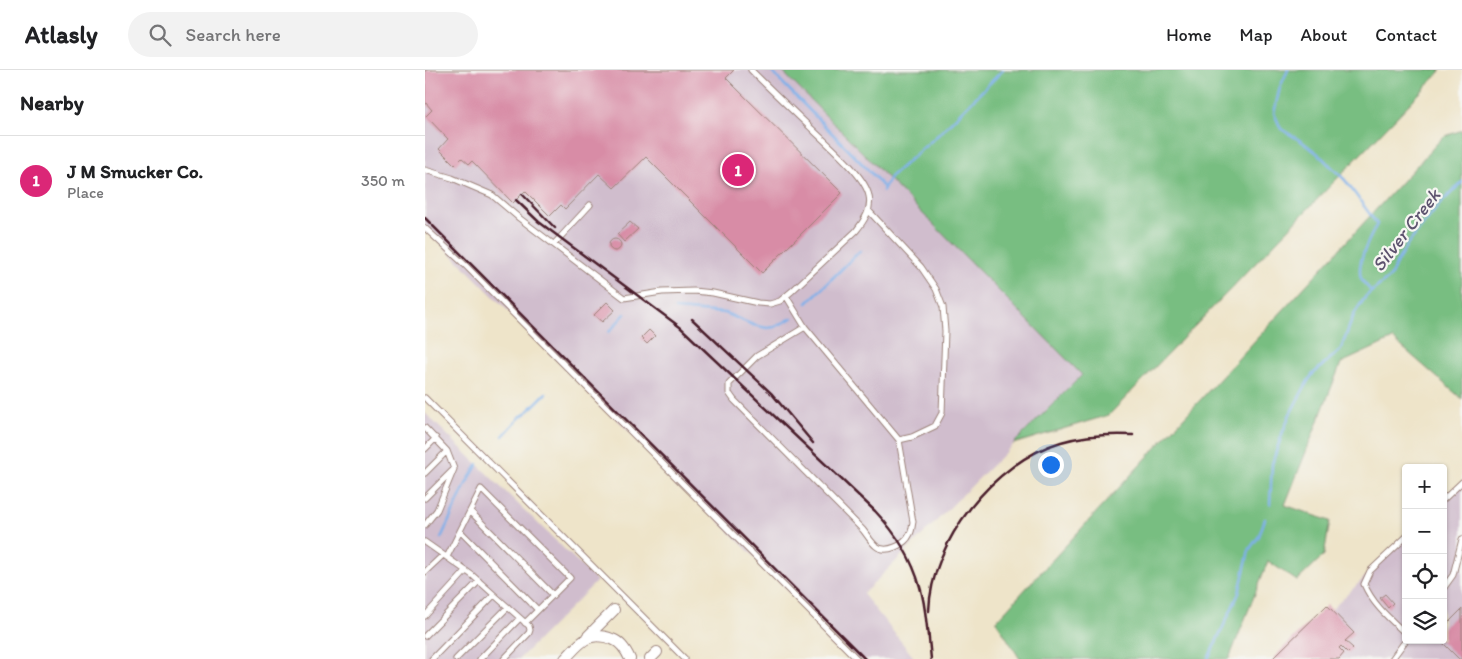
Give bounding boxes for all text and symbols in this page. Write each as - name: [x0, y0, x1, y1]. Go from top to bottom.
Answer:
- search box: [128, 12, 478, 57]
- text: Atlasly: [25, 20, 98, 49]
- icon: search: [146, 21, 174, 49]
- text: Search here: [186, 23, 281, 46]
- text: Home: [1166, 24, 1212, 46]
- text: Map: [1240, 24, 1273, 46]
- text: About: [1301, 24, 1347, 46]
- text: Contact: [1375, 24, 1437, 46]
- text: Nearby: [20, 90, 84, 115]
- pin: 1: [722, 151, 754, 189]
- text: J M Smucker Co.: [67, 160, 203, 183]
- text: 1: [32, 171, 40, 190]
- text: 350 m: [361, 171, 405, 190]
- text: Place: [67, 183, 104, 202]
- water label: Silver Creek: [1367, 183, 1446, 276]
- your location: [1038, 452, 1064, 478]
- map controls: [1402, 464, 1447, 644]
- button: +: [1402, 464, 1447, 509]
- button: −: [1402, 509, 1447, 554]
- button: locate: [1402, 554, 1447, 599]
- button: layers: [1402, 599, 1447, 644]

